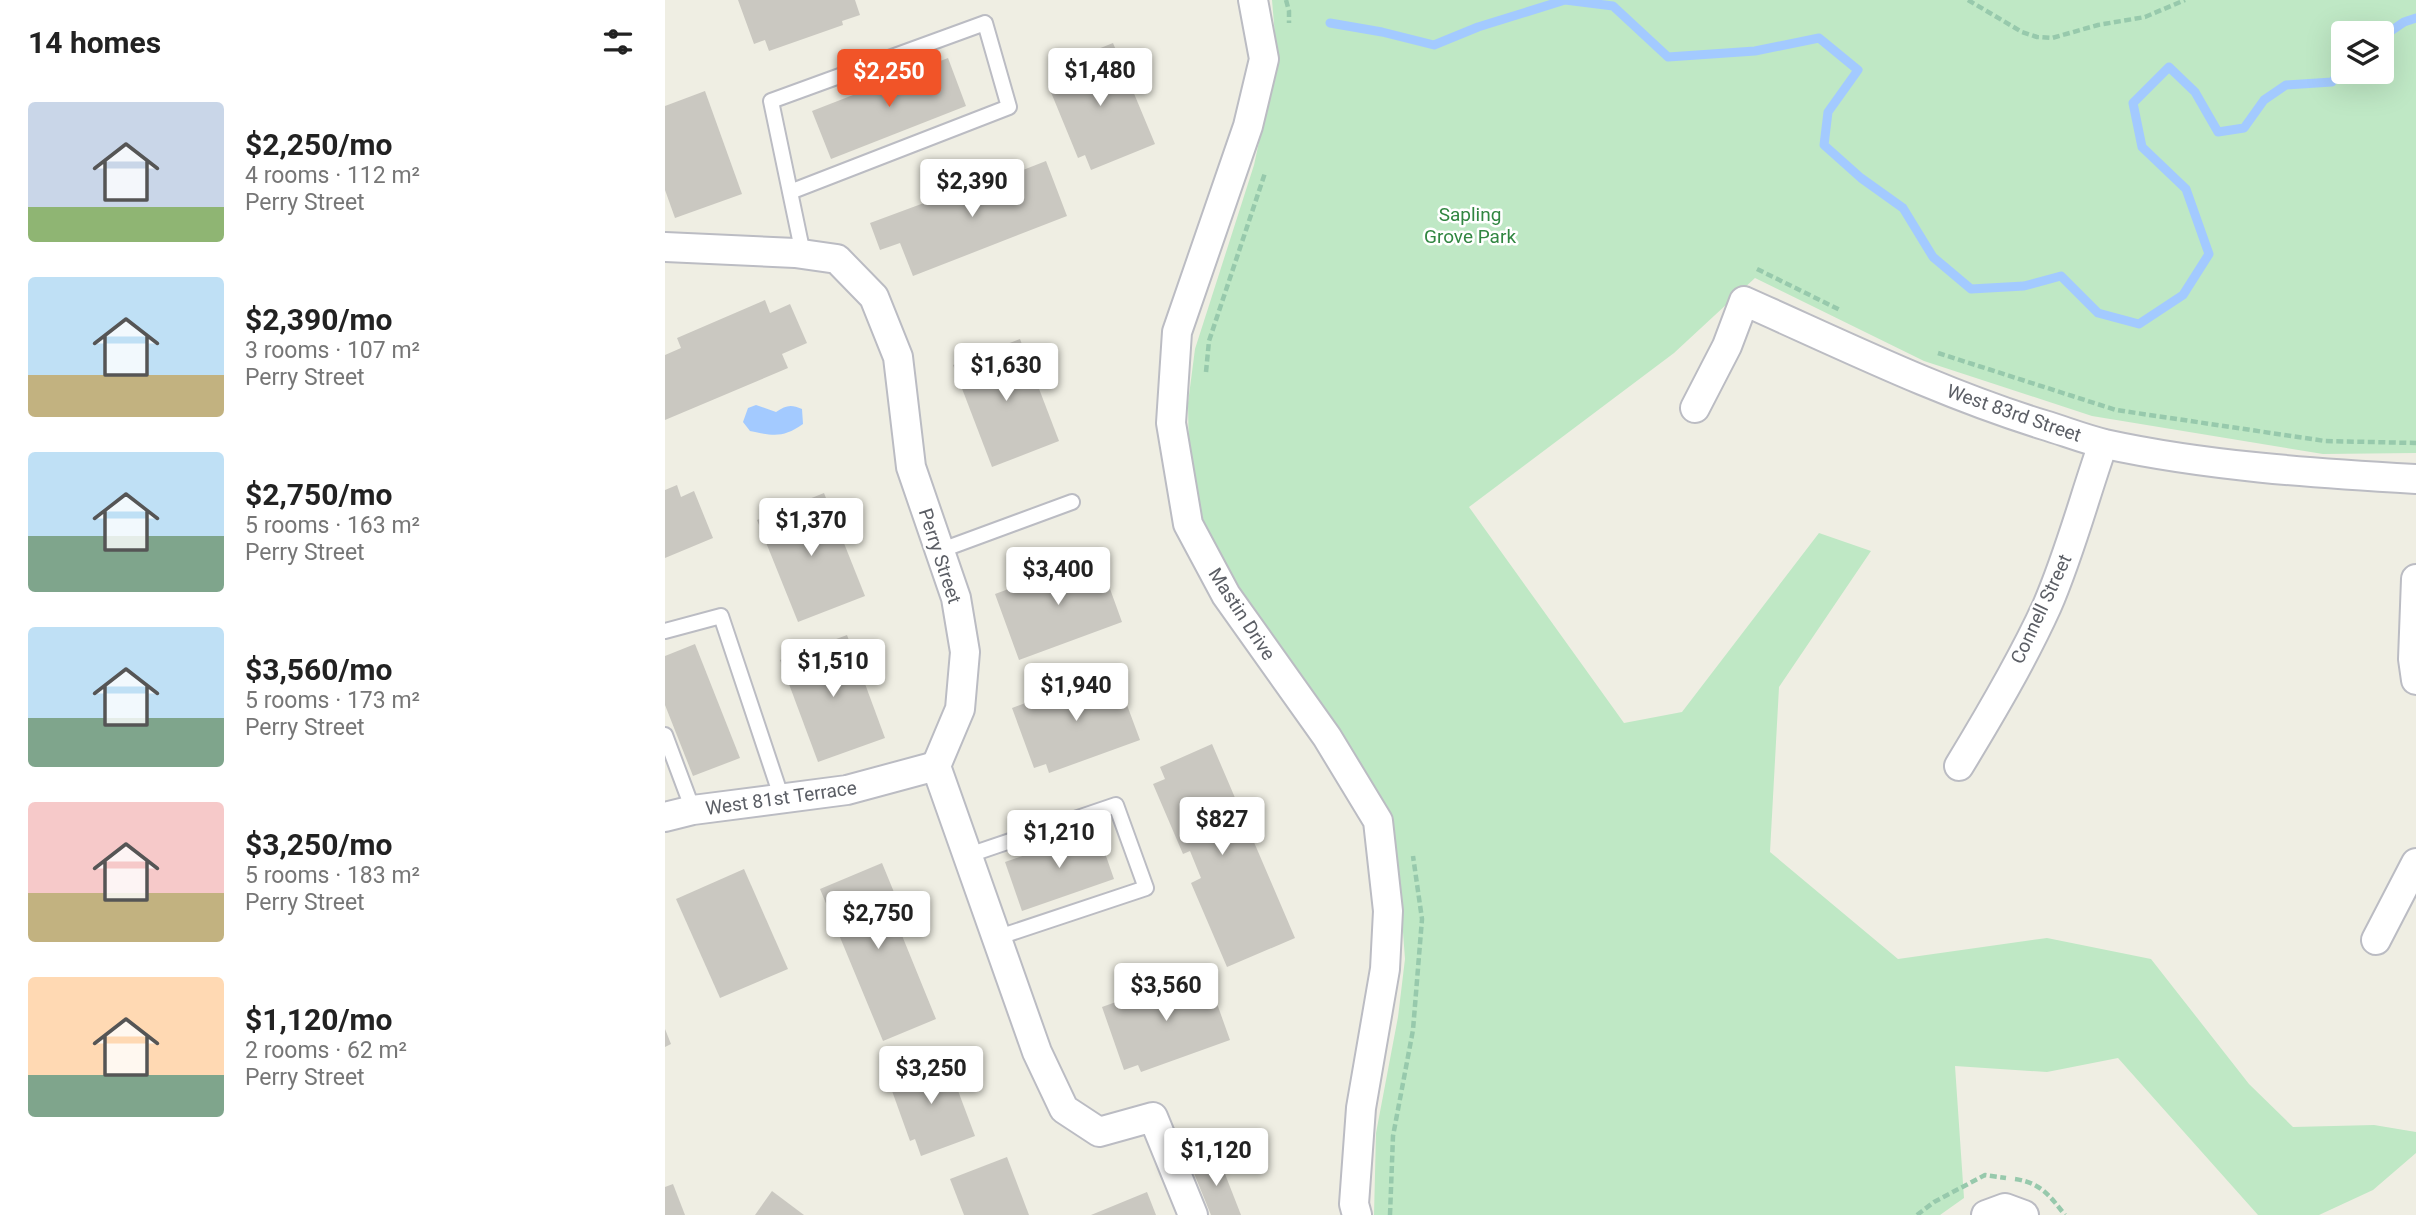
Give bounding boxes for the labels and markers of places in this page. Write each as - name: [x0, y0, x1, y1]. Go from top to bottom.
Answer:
- pin: $1,480: [1043, 48, 1157, 108]
- pin: $2,250: [832, 50, 946, 109]
- pin: $2,390: [915, 160, 1029, 219]
- pin: $1,630: [949, 344, 1063, 403]
- pin: $1,370: [754, 498, 868, 558]
- pin: $3,400: [1001, 548, 1115, 607]
- pin: $1,510: [776, 640, 890, 699]
- pin: $1,940: [1019, 664, 1133, 723]
- pin: $827: [1181, 798, 1263, 857]
- pin: $1,210: [1002, 810, 1116, 870]
- pin: $2,750: [821, 892, 935, 951]
- pin: $3,560: [1109, 964, 1223, 1023]
- pin: $3,250: [874, 1046, 988, 1106]
- pin: $1,120: [1159, 1128, 1273, 1188]

